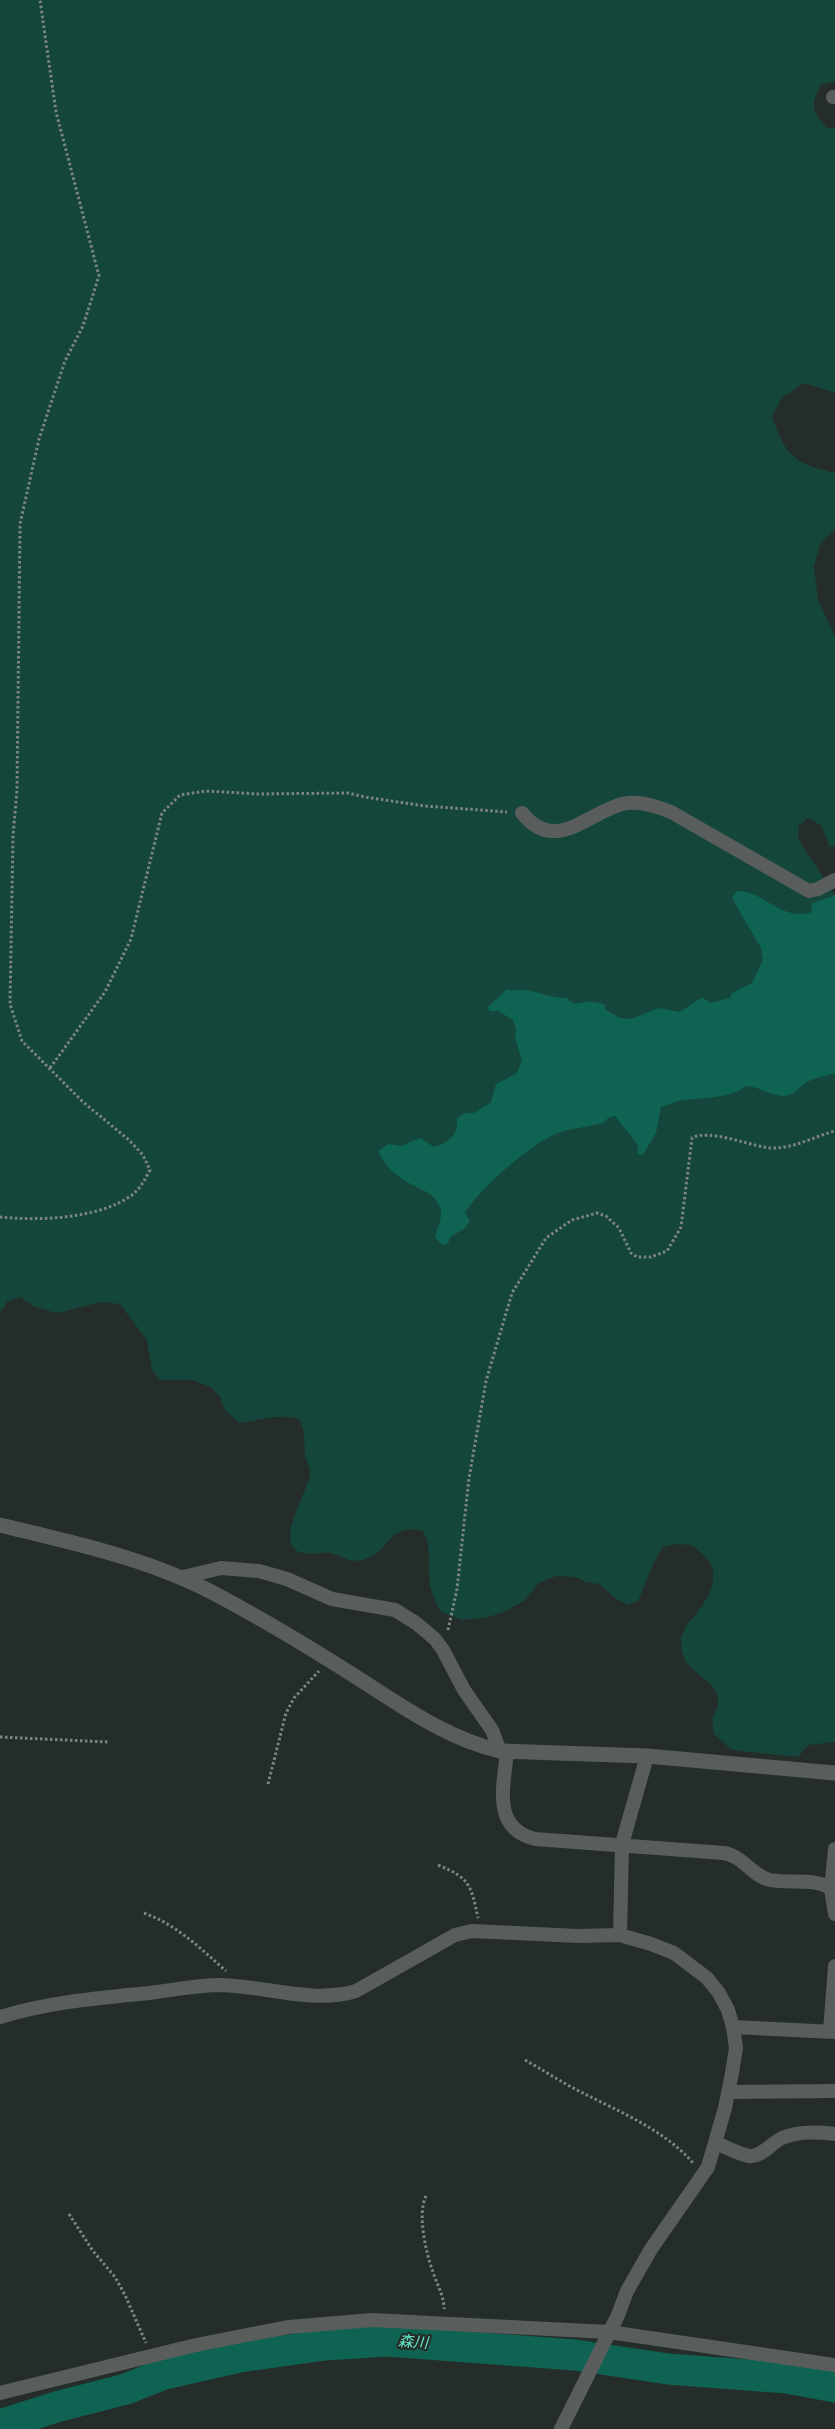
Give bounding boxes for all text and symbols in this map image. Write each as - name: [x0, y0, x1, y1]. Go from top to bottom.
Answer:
- water label: 森川: [397, 2333, 429, 2353]

